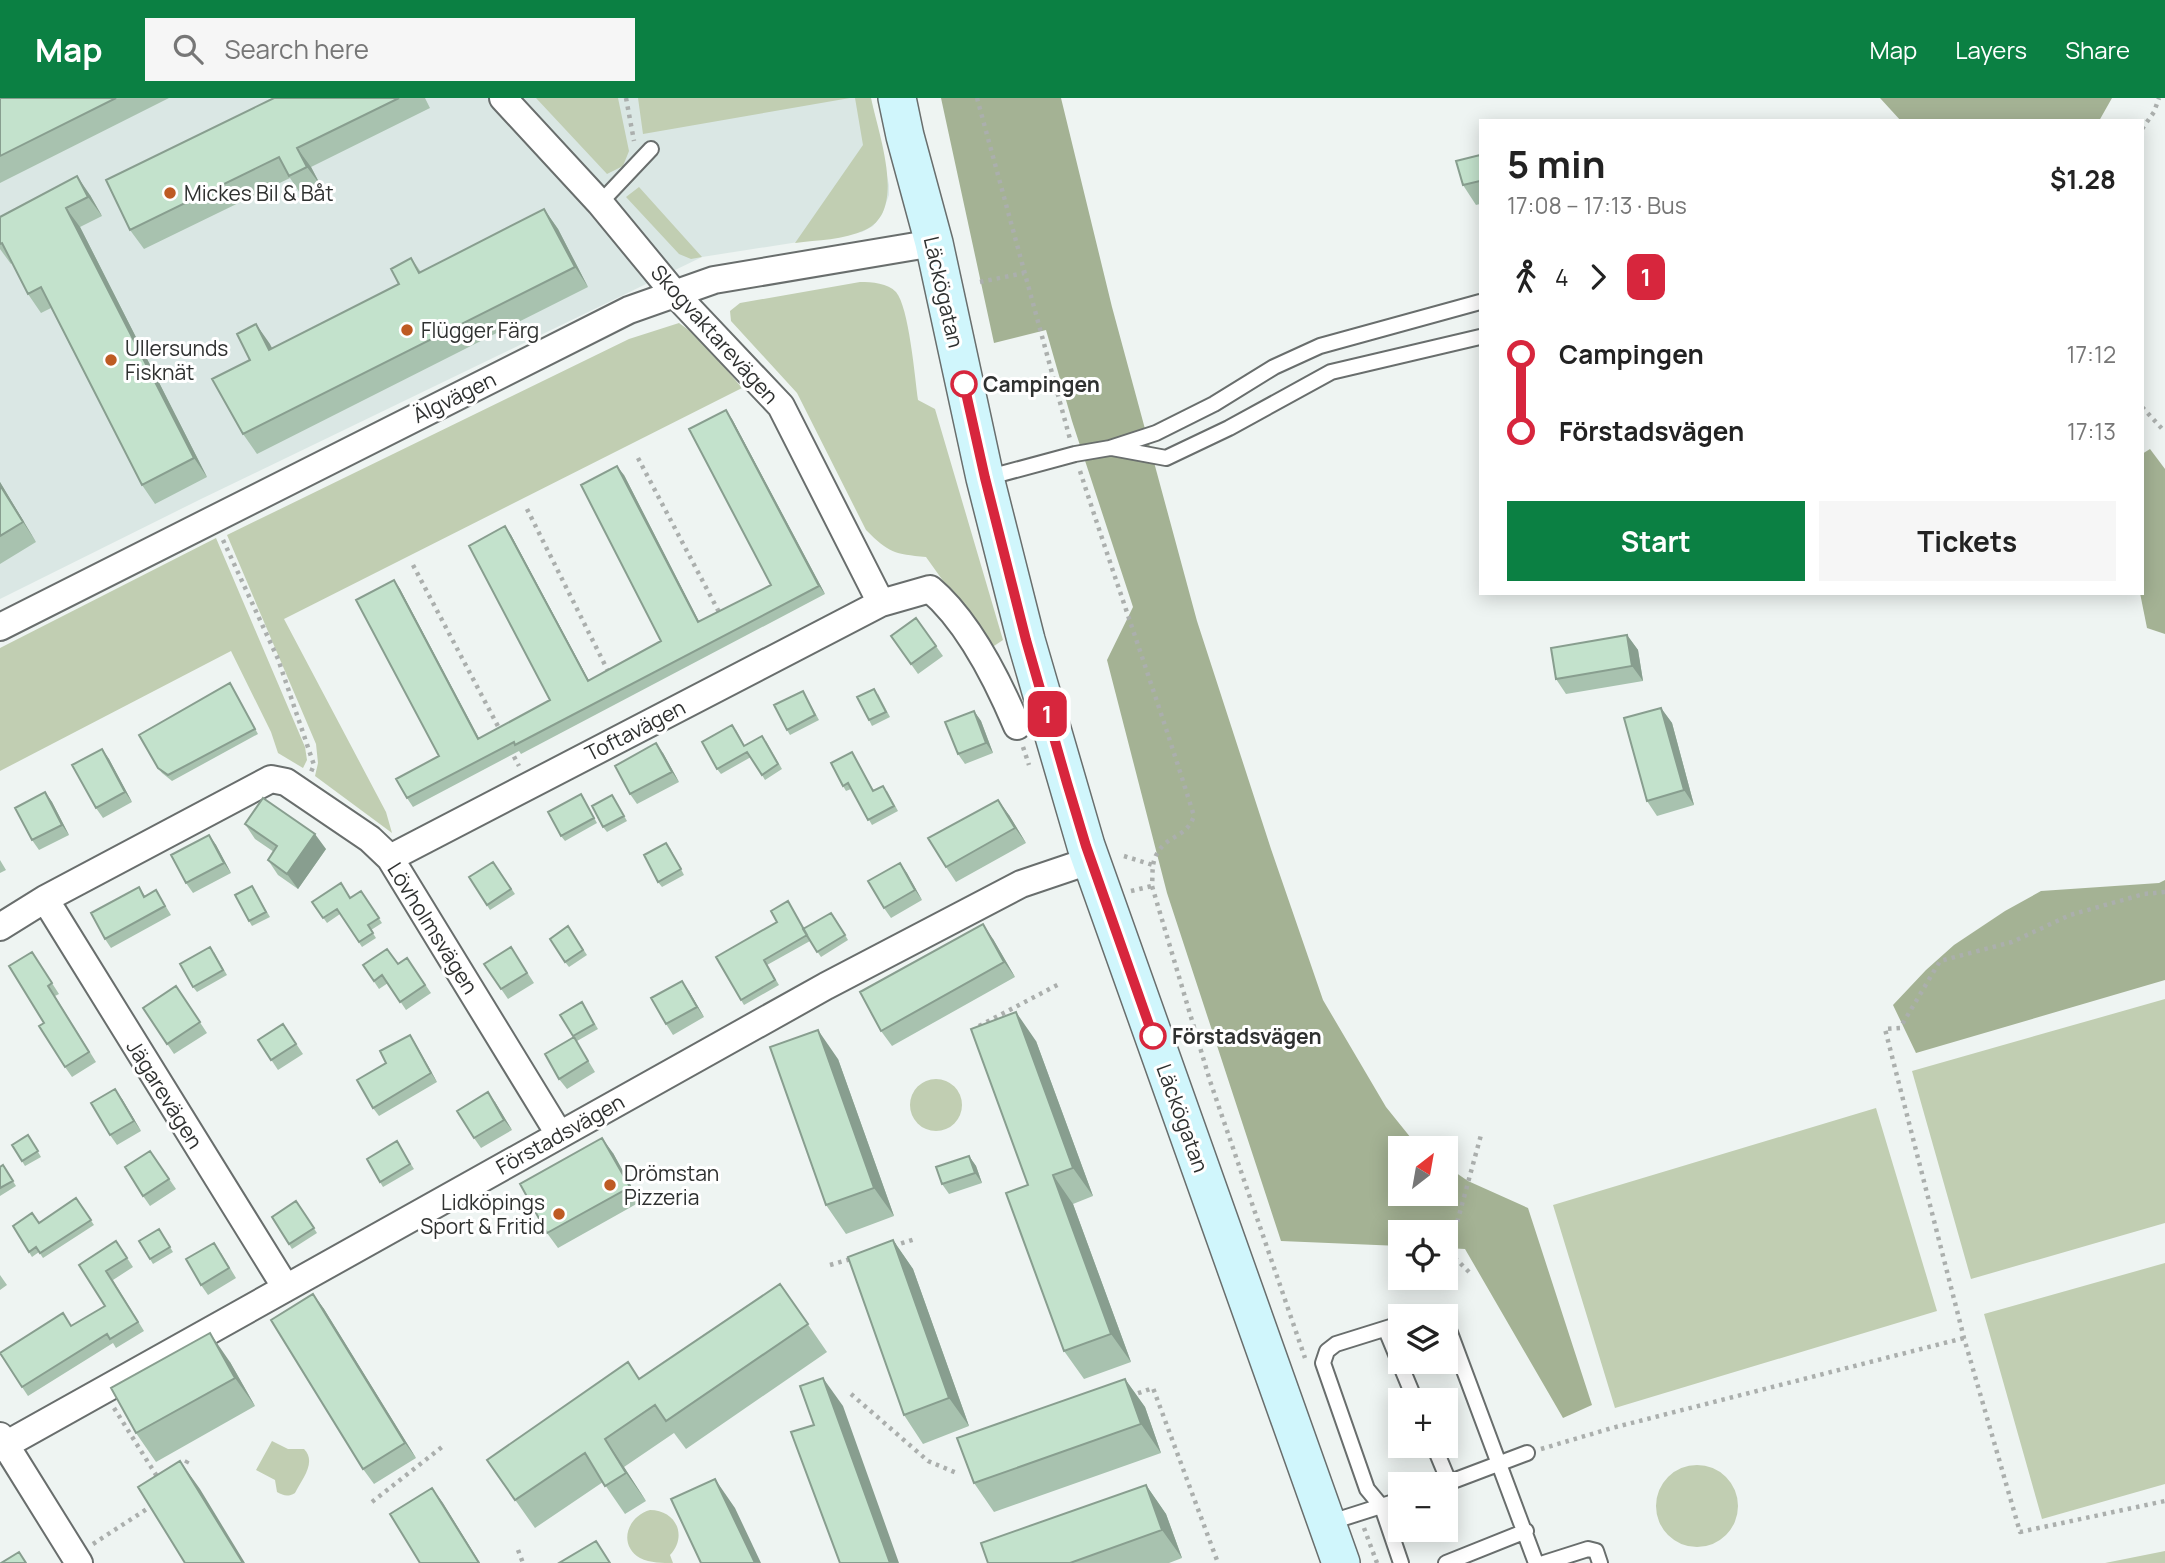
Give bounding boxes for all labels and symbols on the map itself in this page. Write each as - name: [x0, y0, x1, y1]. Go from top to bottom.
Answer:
- place label: Mickes Bil & Båt: [184, 179, 334, 207]
- marker: Mickes Bil & Båt: [162, 185, 178, 201]
- street label: Läckögatan: [918, 234, 970, 350]
- street label: Skogvaktarevägen: [645, 258, 785, 410]
- place label: Flügger Färg: [421, 316, 539, 344]
- marker: Flügger Färg: [399, 322, 415, 338]
- place label: Ullersunds Fisknät: [125, 334, 228, 386]
- marker: Ullersunds Fisknät: [103, 352, 119, 368]
- street label: Älgvägen: [408, 365, 500, 429]
- place label: Campingen: [983, 370, 1100, 398]
- marker: Campingen: [951, 371, 977, 397]
- line badge: 1: [1024, 691, 1070, 737]
- street label: Toftavägen: [580, 693, 690, 767]
- street label: Lövholmsvägen: [381, 857, 485, 999]
- place label: Förstadsvägen: [1172, 1022, 1322, 1050]
- marker: Förstadsvägen: [1140, 1023, 1166, 1049]
- street label: Jägarevägen: [120, 1034, 210, 1154]
- street label: Läckögatan: [1150, 1060, 1216, 1176]
- street label: Förstadsvägen: [491, 1087, 629, 1181]
- north arrow: [1388, 1136, 1458, 1206]
- place label: Drömstan Pizzeria: [624, 1159, 719, 1211]
- marker: Drömstan Pizzeria: [602, 1177, 618, 1193]
- place label: Lidköpings Sport & Fritid: [420, 1188, 545, 1240]
- marker: Lidköpings Sport & Fritid: [551, 1206, 567, 1222]

